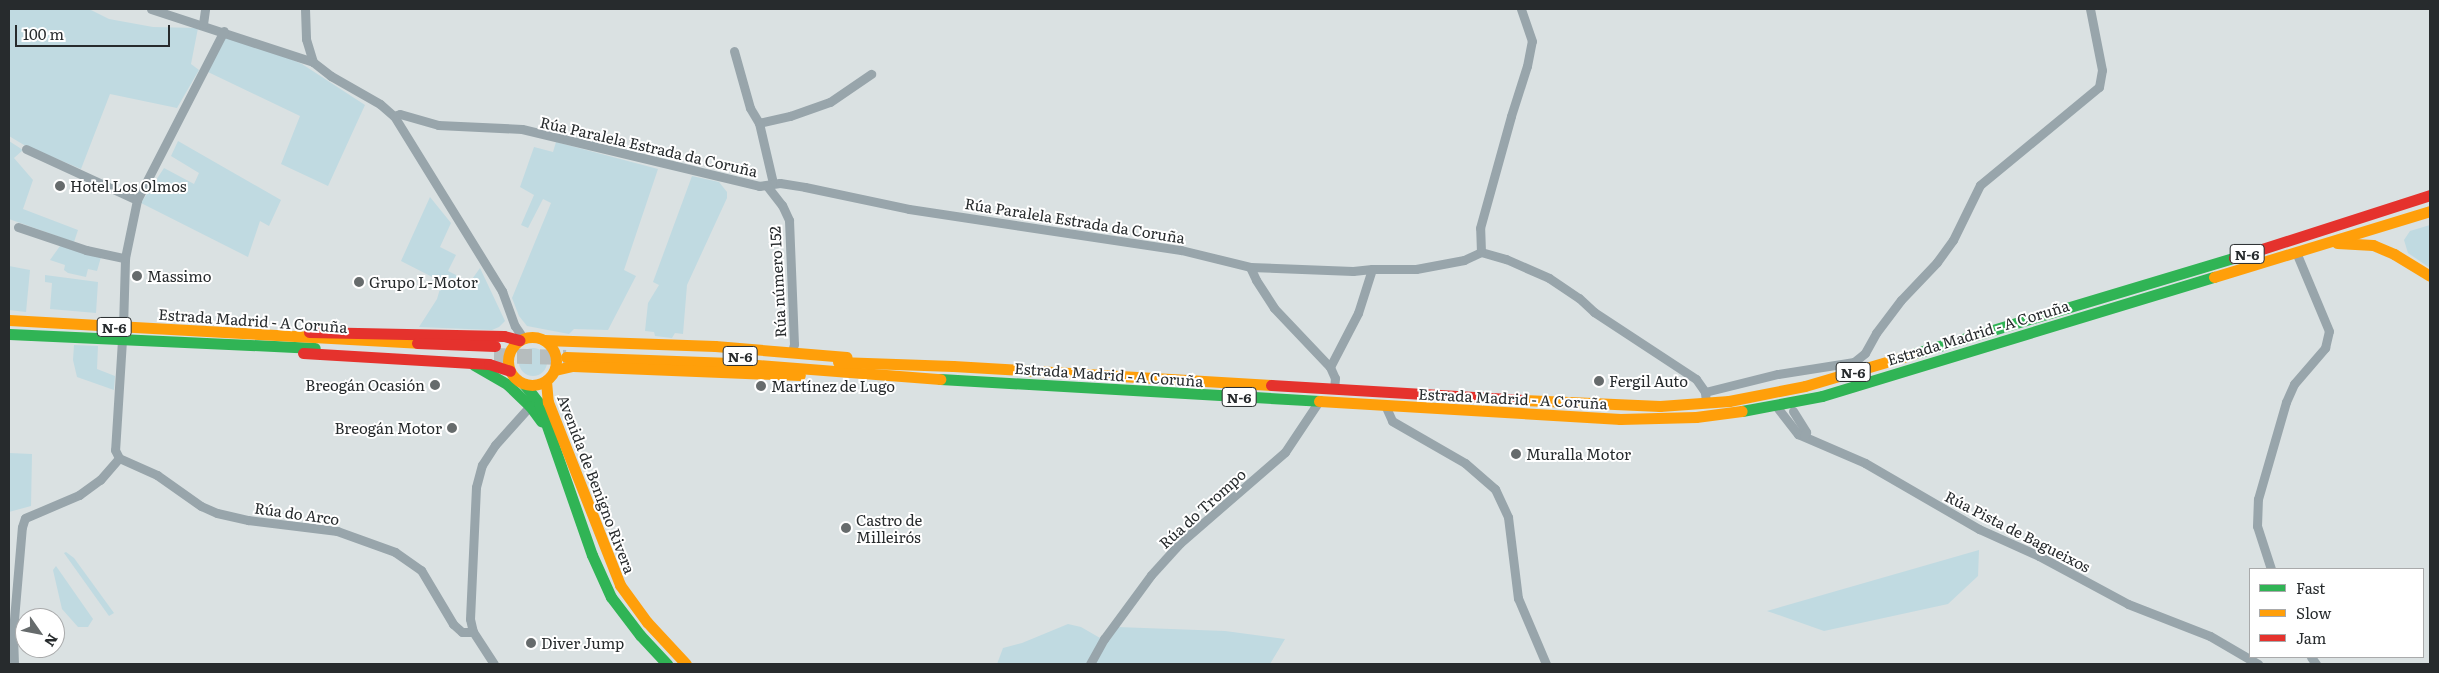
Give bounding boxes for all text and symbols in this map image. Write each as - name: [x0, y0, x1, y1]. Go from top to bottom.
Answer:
- scale bar: [18, 15, 172, 47]
- text: 100 m: [23, 22, 64, 45]
- street label: Rúa Paralela Estrada da Coruña: [538, 112, 760, 180]
- place label: Hotel Los Olmos: [70, 177, 186, 195]
- marker: Hotel Los Olmos: [54, 180, 66, 192]
- street label: Rúa Paralela Estrada da Coruña: [964, 194, 1186, 246]
- street label: Rúa número 152: [765, 226, 789, 338]
- road number: N-6: [2230, 242, 2264, 266]
- place label: Massimo: [147, 267, 211, 285]
- marker: Massimo: [131, 270, 143, 282]
- place label: Grupo L-Motor: [369, 273, 478, 291]
- marker: Grupo L-Motor: [353, 276, 365, 288]
- street label: Estrada Madrid - A Coruña: [1885, 296, 2071, 368]
- street label: Estrada Madrid - A Coruña: [158, 304, 348, 336]
- road number: N-6: [96, 316, 132, 338]
- road number: N-6: [722, 344, 758, 368]
- street label: Estrada Madrid - A Coruña: [1014, 358, 1204, 390]
- road number: N-6: [1836, 361, 1870, 384]
- place label: Fergil Auto: [1609, 372, 1688, 390]
- marker: Fergil Auto: [1593, 375, 1605, 387]
- place label: Breogán Ocasión: [305, 376, 425, 394]
- place label: Martínez de Lugo: [771, 377, 895, 395]
- marker: Breogán Ocasión: [429, 379, 441, 391]
- marker: Martínez de Lugo: [755, 380, 767, 392]
- street label: Estrada Madrid - A Coruña: [1418, 384, 1608, 412]
- road number: N-6: [1222, 386, 1256, 408]
- street label: Avenida de Benigno Rivera: [555, 392, 639, 576]
- place label: Breogán Motor: [334, 419, 442, 437]
- marker: Breogán Motor: [446, 422, 458, 434]
- place label: Muralla Motor: [1526, 445, 1631, 463]
- marker: Muralla Motor: [1510, 448, 1522, 460]
- street label: Rúa do Trompo: [1155, 464, 1249, 552]
- street label: Rúa Pista de Bagueixos: [1942, 487, 2094, 575]
- street label: Rúa do Arco: [253, 498, 341, 528]
- place label: Castro de Milleirós: [856, 510, 922, 545]
- marker: Castro de Milleirós: [840, 522, 852, 534]
- legend: [2249, 568, 2424, 658]
- text: Fast: [2296, 576, 2325, 599]
- text: Slow: [2296, 601, 2331, 624]
- north arrow: [15, 608, 65, 658]
- text: Jam: [2296, 626, 2326, 649]
- text: N: [40, 630, 63, 651]
- place label: Diver Jump: [541, 634, 624, 652]
- marker: Diver Jump: [525, 637, 537, 649]

